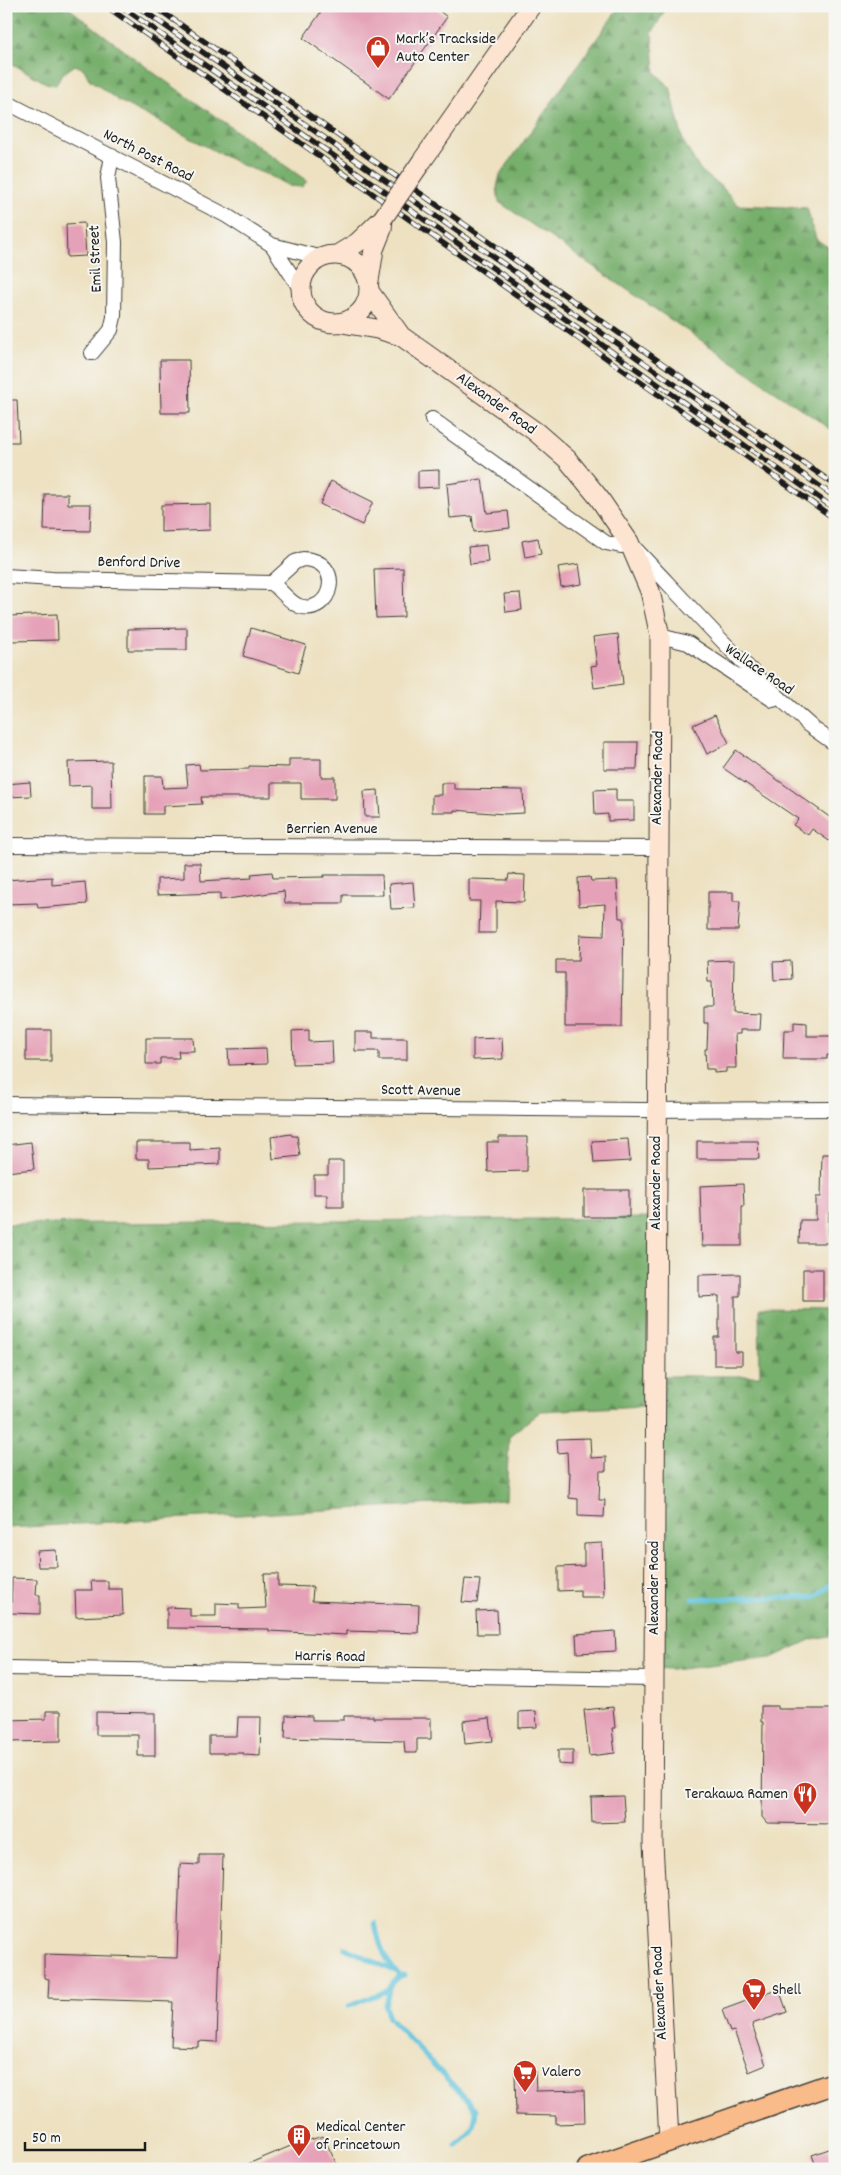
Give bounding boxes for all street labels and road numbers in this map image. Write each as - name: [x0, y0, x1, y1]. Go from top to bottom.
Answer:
- street label: North Post Road: [99, 123, 197, 189]
- street label: Emil Street: [83, 225, 109, 293]
- street label: Alexander Road: [451, 367, 541, 441]
- street label: Benford Drive: [97, 551, 181, 575]
- street label: Wallace Road: [720, 638, 798, 702]
- street label: Alexander Road: [646, 731, 670, 825]
- street label: Berrien Avenue: [286, 818, 378, 841]
- street label: Scott Avenue: [381, 1079, 461, 1103]
- street label: Alexander Road: [645, 1136, 668, 1230]
- street label: Alexander Road: [643, 1541, 666, 1635]
- street label: Harris Road: [294, 1645, 366, 1669]
- street label: Alexander Road: [646, 1945, 674, 2041]

